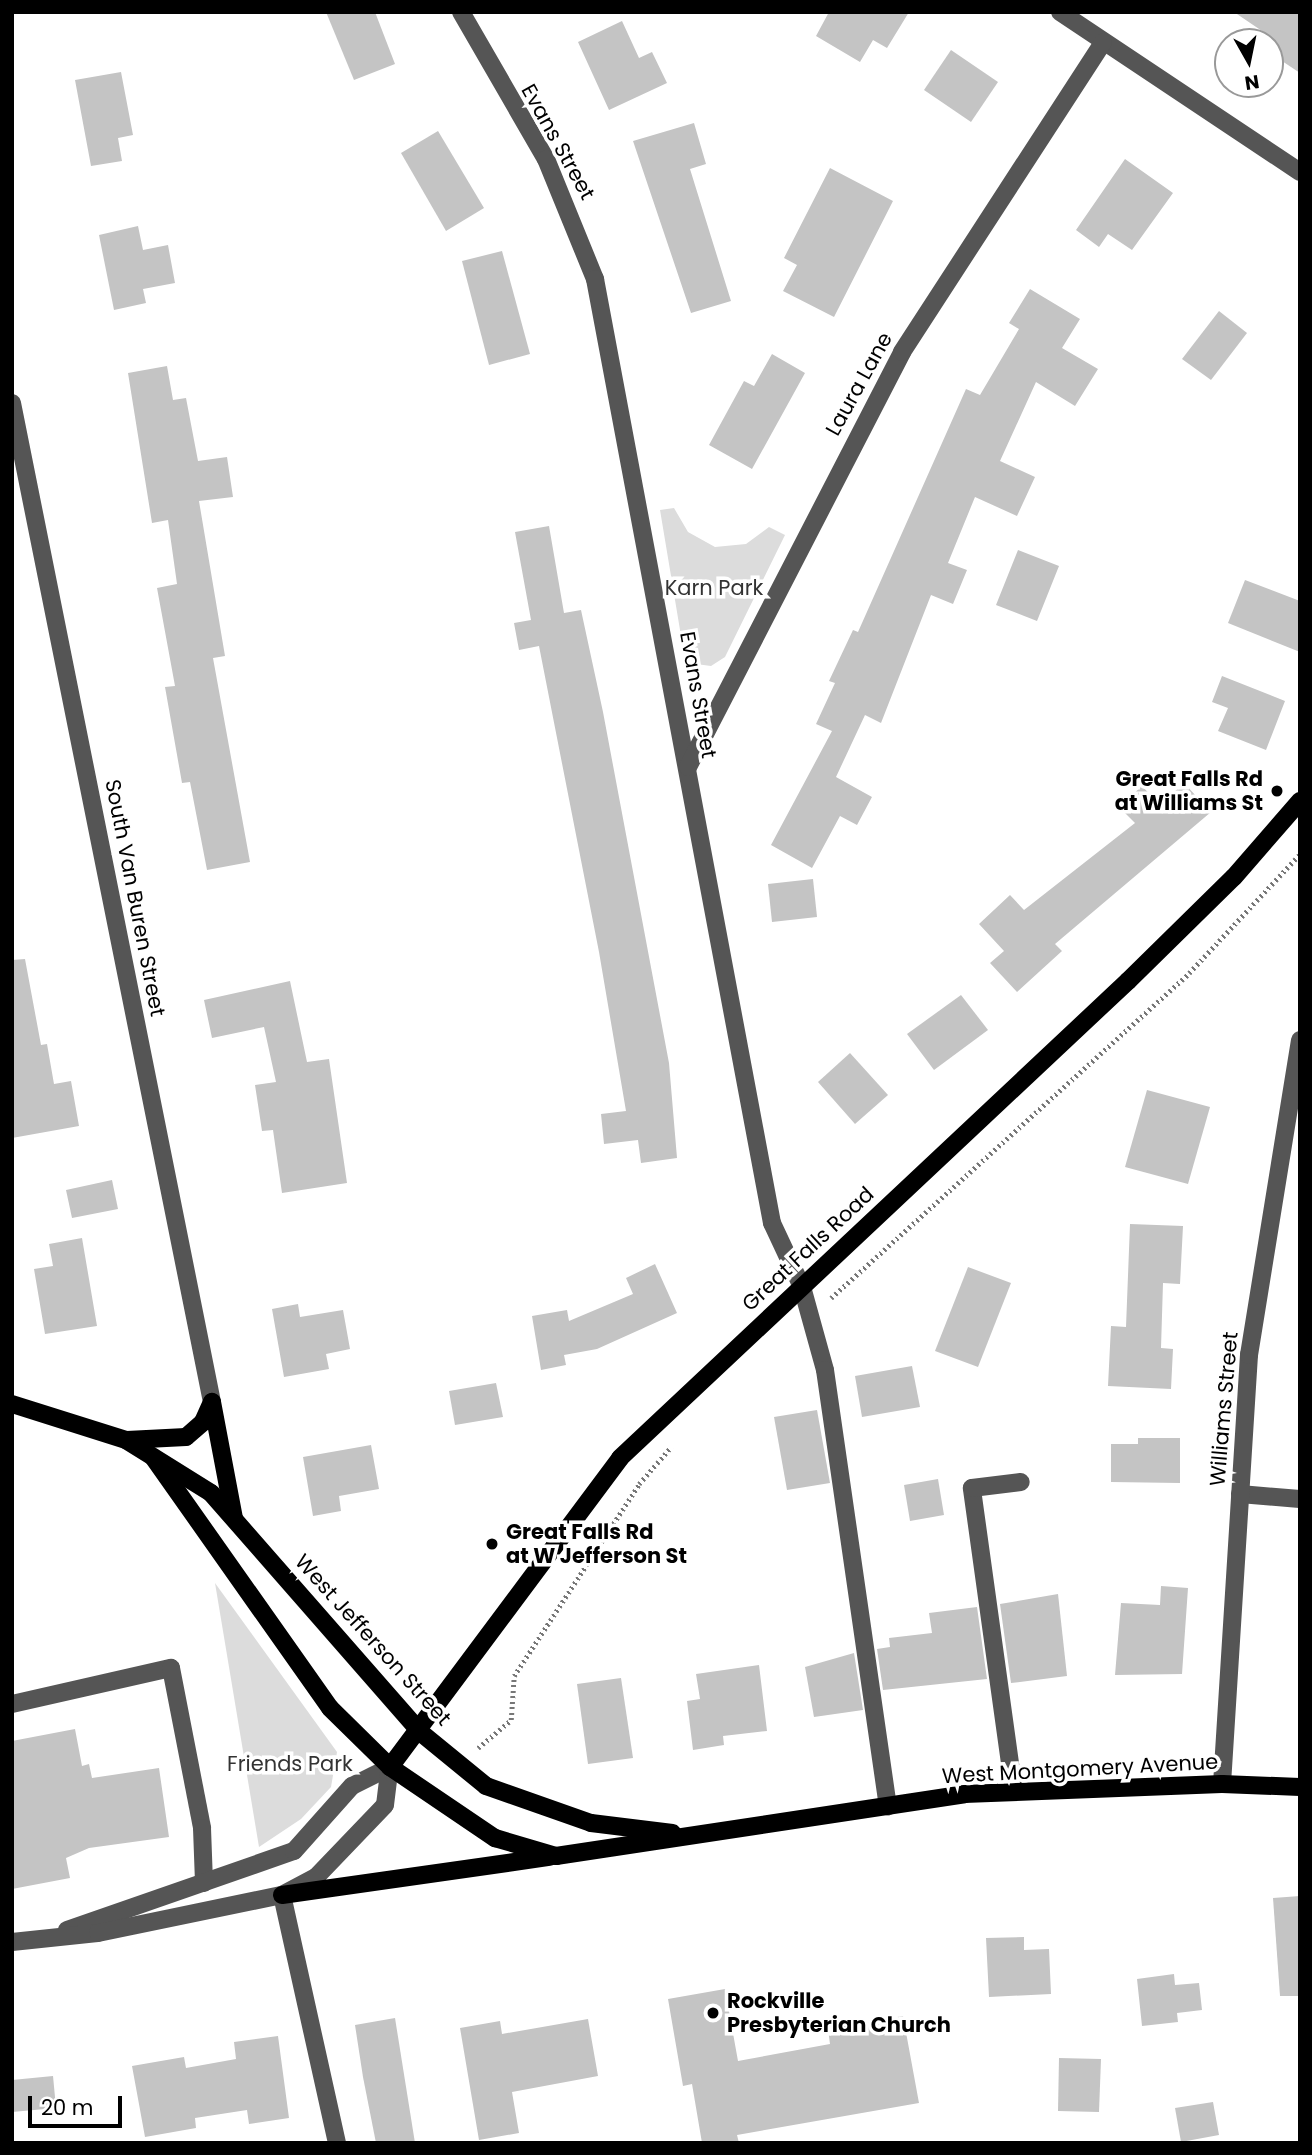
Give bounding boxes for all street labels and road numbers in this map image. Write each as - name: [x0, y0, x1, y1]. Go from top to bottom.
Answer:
- street label: Evans Street: [516, 80, 600, 204]
- street label: Laura Lane: [820, 328, 898, 440]
- street label: Evans Street: [674, 630, 722, 760]
- street label: South Van Buren Street: [100, 777, 170, 1019]
- street label: Great Falls Road: [737, 1182, 879, 1316]
- street label: Williams Street: [1205, 1331, 1243, 1487]
- street label: West Jefferson Street: [290, 1549, 456, 1731]
- street label: West Montgomery Avenue: [941, 1749, 1219, 1789]

